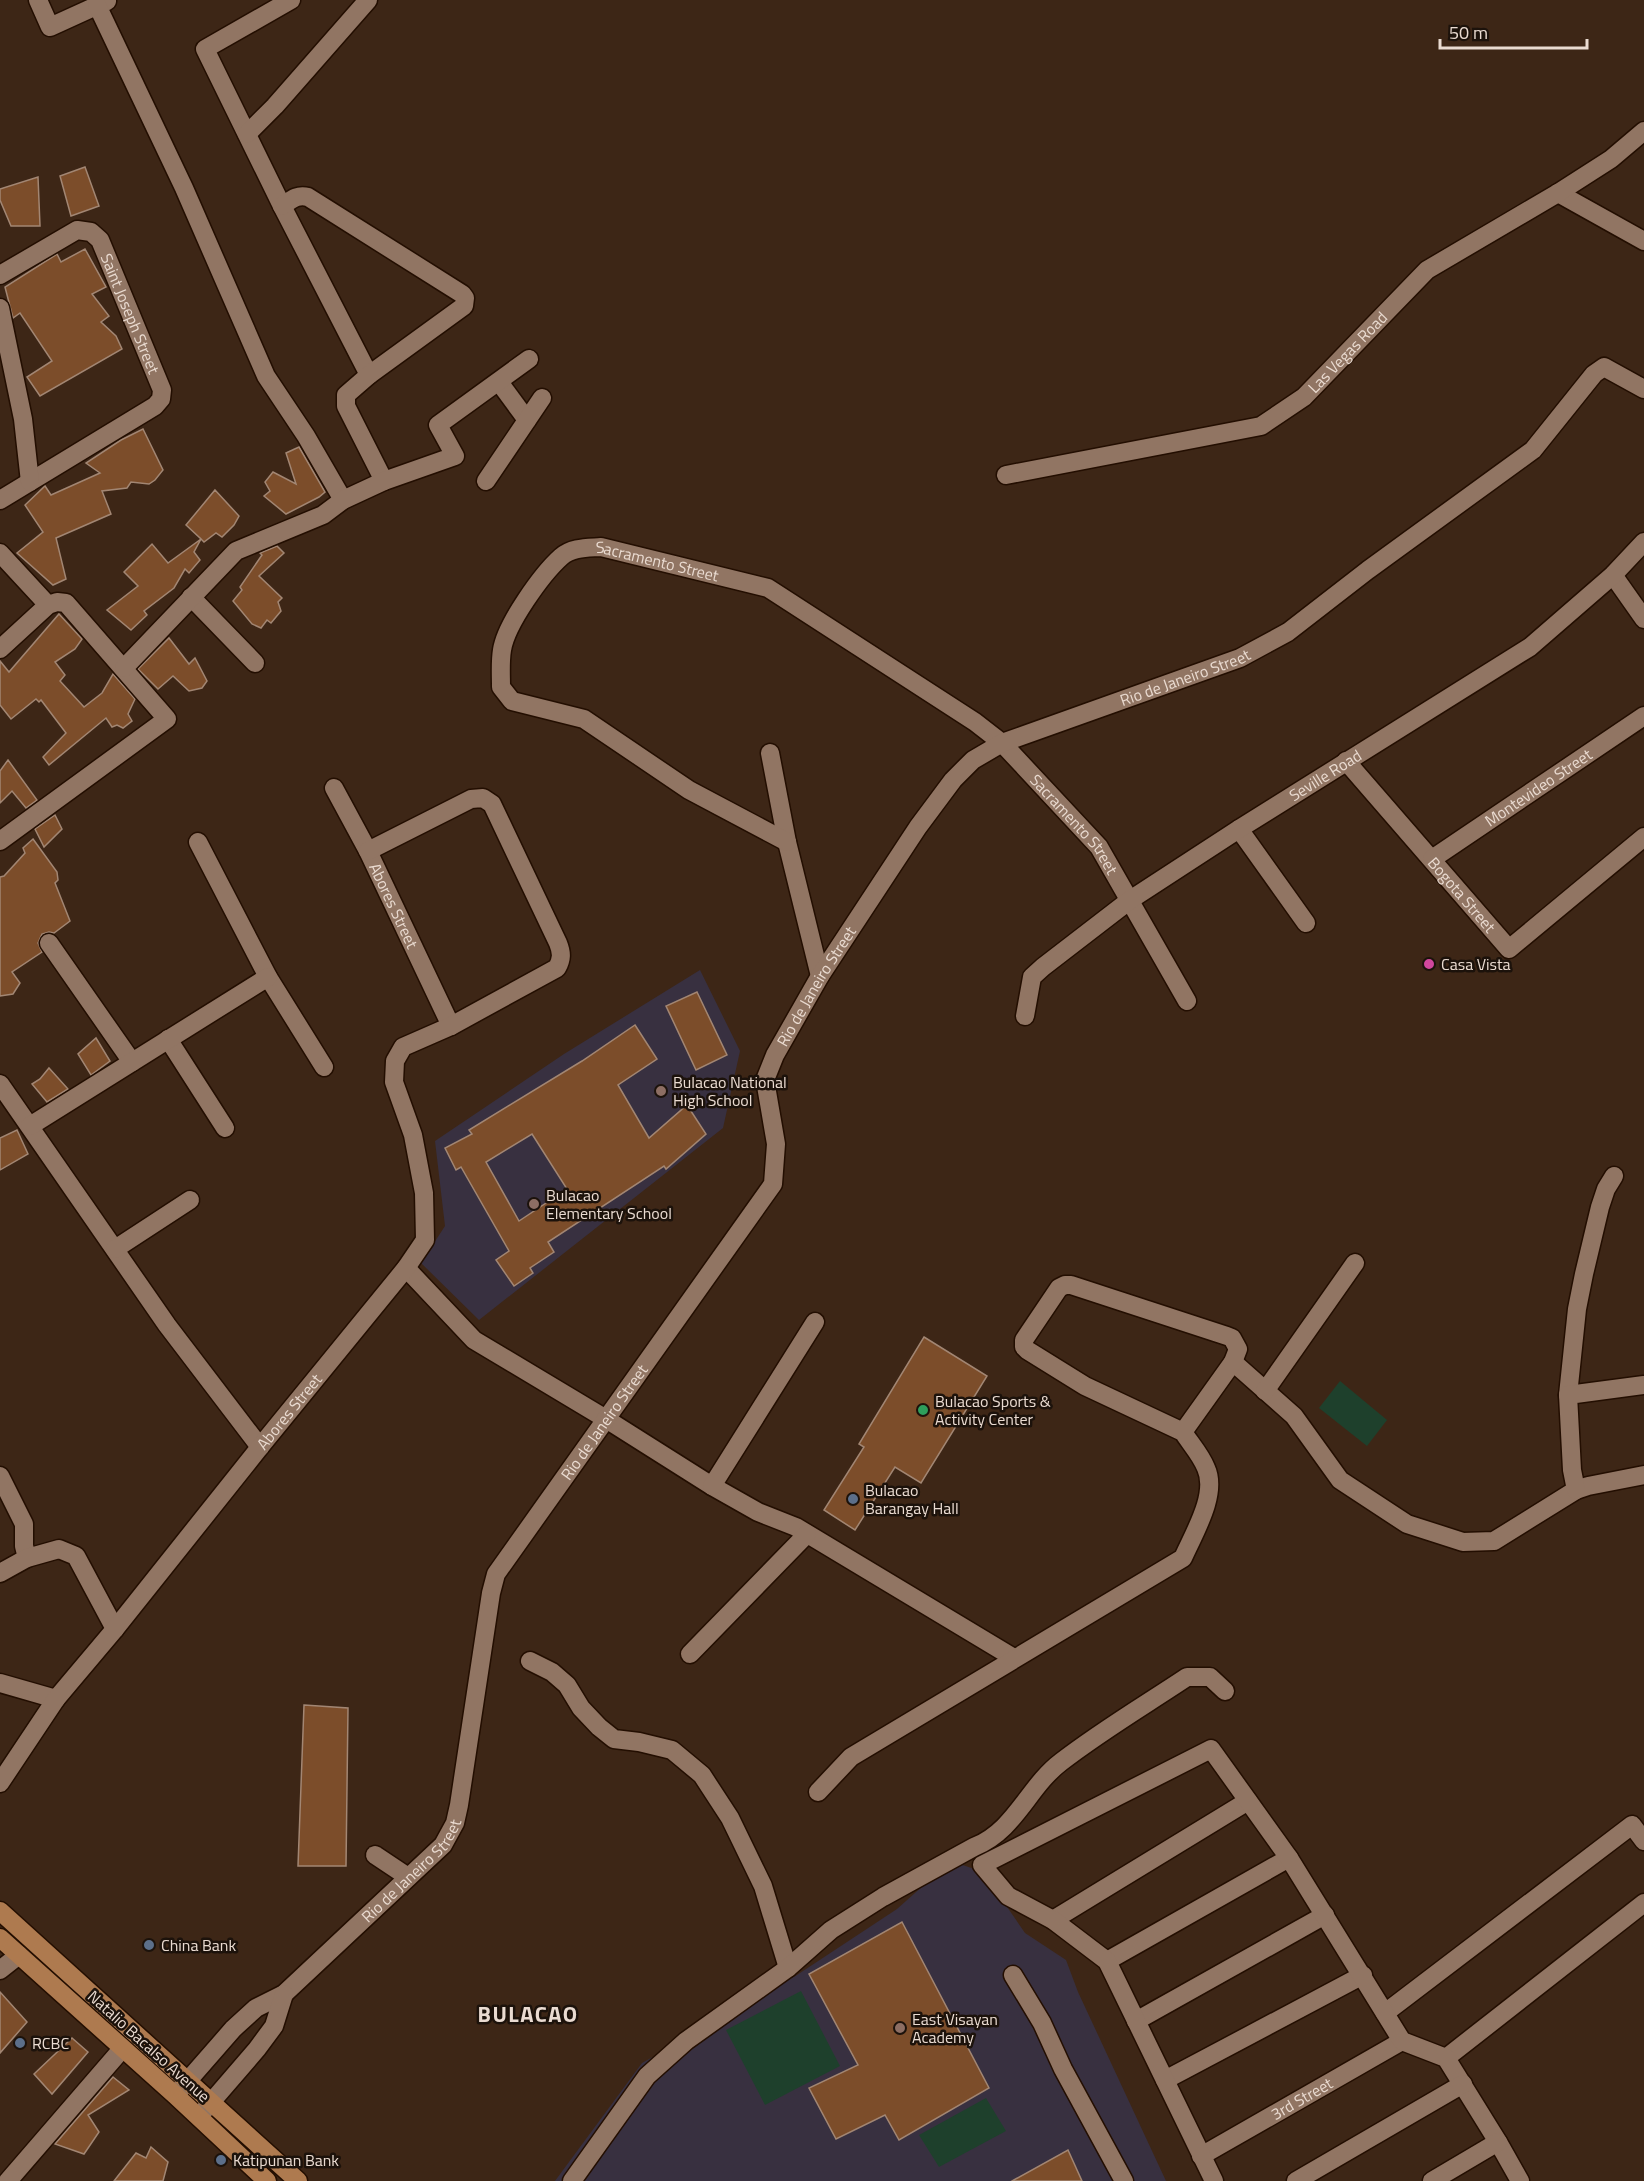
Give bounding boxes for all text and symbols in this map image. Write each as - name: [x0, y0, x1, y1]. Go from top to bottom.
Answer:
- scale bar: [1440, 12, 1587, 50]
- text: 50 m: [1449, 19, 1488, 46]
- street label: Saint Joseph Street: [95, 250, 166, 378]
- street label: Las Vegas Road: [1302, 306, 1393, 398]
- street label: Sacramento Street: [595, 535, 722, 588]
- street label: Rio de Janeiro Street: [1117, 642, 1255, 712]
- street label: Montevideo Street: [1480, 742, 1597, 832]
- street label: Seville Road: [1284, 743, 1366, 807]
- street label: Sacramento Street: [1025, 768, 1124, 879]
- street label: Bogota Street: [1422, 852, 1502, 938]
- street label: Abores Street: [363, 859, 425, 953]
- street label: Rio de Janeiro Street: [770, 921, 862, 1051]
- place label: Casa Vista: [1441, 952, 1511, 976]
- marker: Casa Vista: [1422, 957, 1436, 971]
- place label: Bulacao National High School: [673, 1070, 787, 1112]
- marker: Bulacao National High School: [654, 1084, 668, 1098]
- place label: Bulacao Elementary School: [546, 1183, 672, 1225]
- marker: Bulacao Elementary School: [527, 1197, 541, 1211]
- street label: Rio de Janeiro Street: [555, 1359, 654, 1485]
- street label: Abores Street: [251, 1368, 328, 1455]
- place label: Bulacao Sports & Activity Center: [935, 1389, 1051, 1431]
- marker: Bulacao Sports & Activity Center: [916, 1403, 930, 1417]
- place label: Bulacao Barangay Hall: [865, 1478, 959, 1520]
- marker: Bulacao Barangay Hall: [846, 1492, 860, 1506]
- street label: Rio de Janeiro Street: [356, 1817, 468, 1928]
- place label: China Bank: [161, 1933, 236, 1957]
- marker: China Bank: [142, 1938, 156, 1952]
- street label: Natalio Bacalso Avenue: [82, 1984, 216, 2108]
- district label: BULACAO: [477, 1997, 579, 2031]
- place label: East Visayan Academy: [912, 2007, 998, 2049]
- marker: East Visayan Academy: [893, 2021, 907, 2035]
- place label: RCBC: [32, 2031, 69, 2055]
- marker: RCBC: [13, 2036, 27, 2050]
- street label: 3rd Street: [1266, 2071, 1337, 2126]
- place label: Katipunan Bank: [233, 2148, 339, 2172]
- marker: Katipunan Bank: [214, 2153, 228, 2167]

